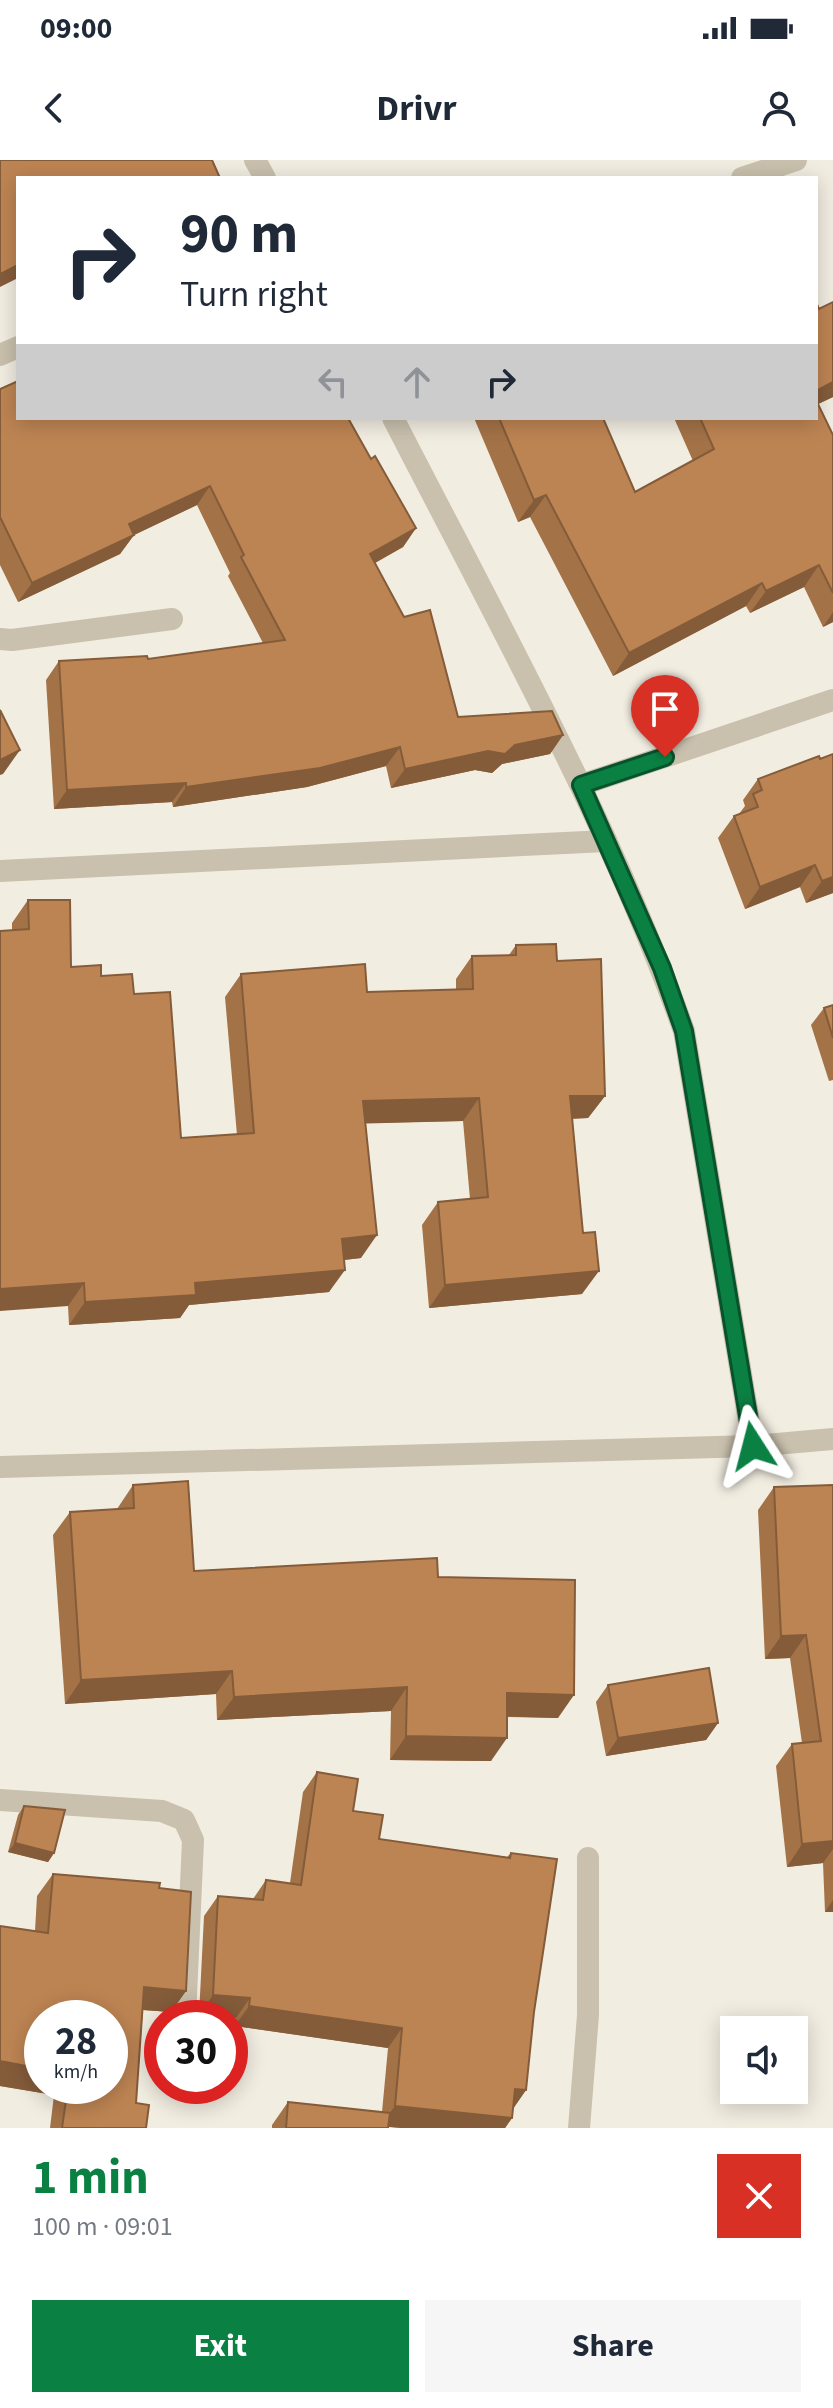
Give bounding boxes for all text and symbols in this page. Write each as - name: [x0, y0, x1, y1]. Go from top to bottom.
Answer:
- text: 09:00: [40, 7, 112, 50]
- text: Drivr: [376, 83, 457, 134]
- icon: back: [32, 86, 76, 130]
- icon: person: [757, 86, 801, 130]
- text: 90 m: [180, 195, 298, 274]
- icon: right: [48, 208, 152, 312]
- text: Turn right: [180, 269, 328, 320]
- icon: left: [311, 360, 355, 404]
- icon: ahead: [395, 360, 439, 404]
- icon: right: [479, 360, 523, 404]
- pin: [631, 675, 699, 757]
- icon: arrive: [643, 687, 687, 731]
- position arrow: [711, 1404, 795, 1488]
- speed limit sign: 30: [144, 2000, 248, 2104]
- text: 28: [55, 2013, 97, 2070]
- map controls: [720, 2016, 808, 2104]
- button: sound: [720, 2016, 808, 2104]
- text: km/h: [54, 2058, 98, 2086]
- text: 1 min: [32, 2144, 149, 2212]
- button: close: [717, 2154, 801, 2238]
- text: 100 m · 09:01: [32, 2208, 173, 2245]
- button: Exit: [32, 2300, 409, 2392]
- button: Share: [425, 2300, 801, 2392]

